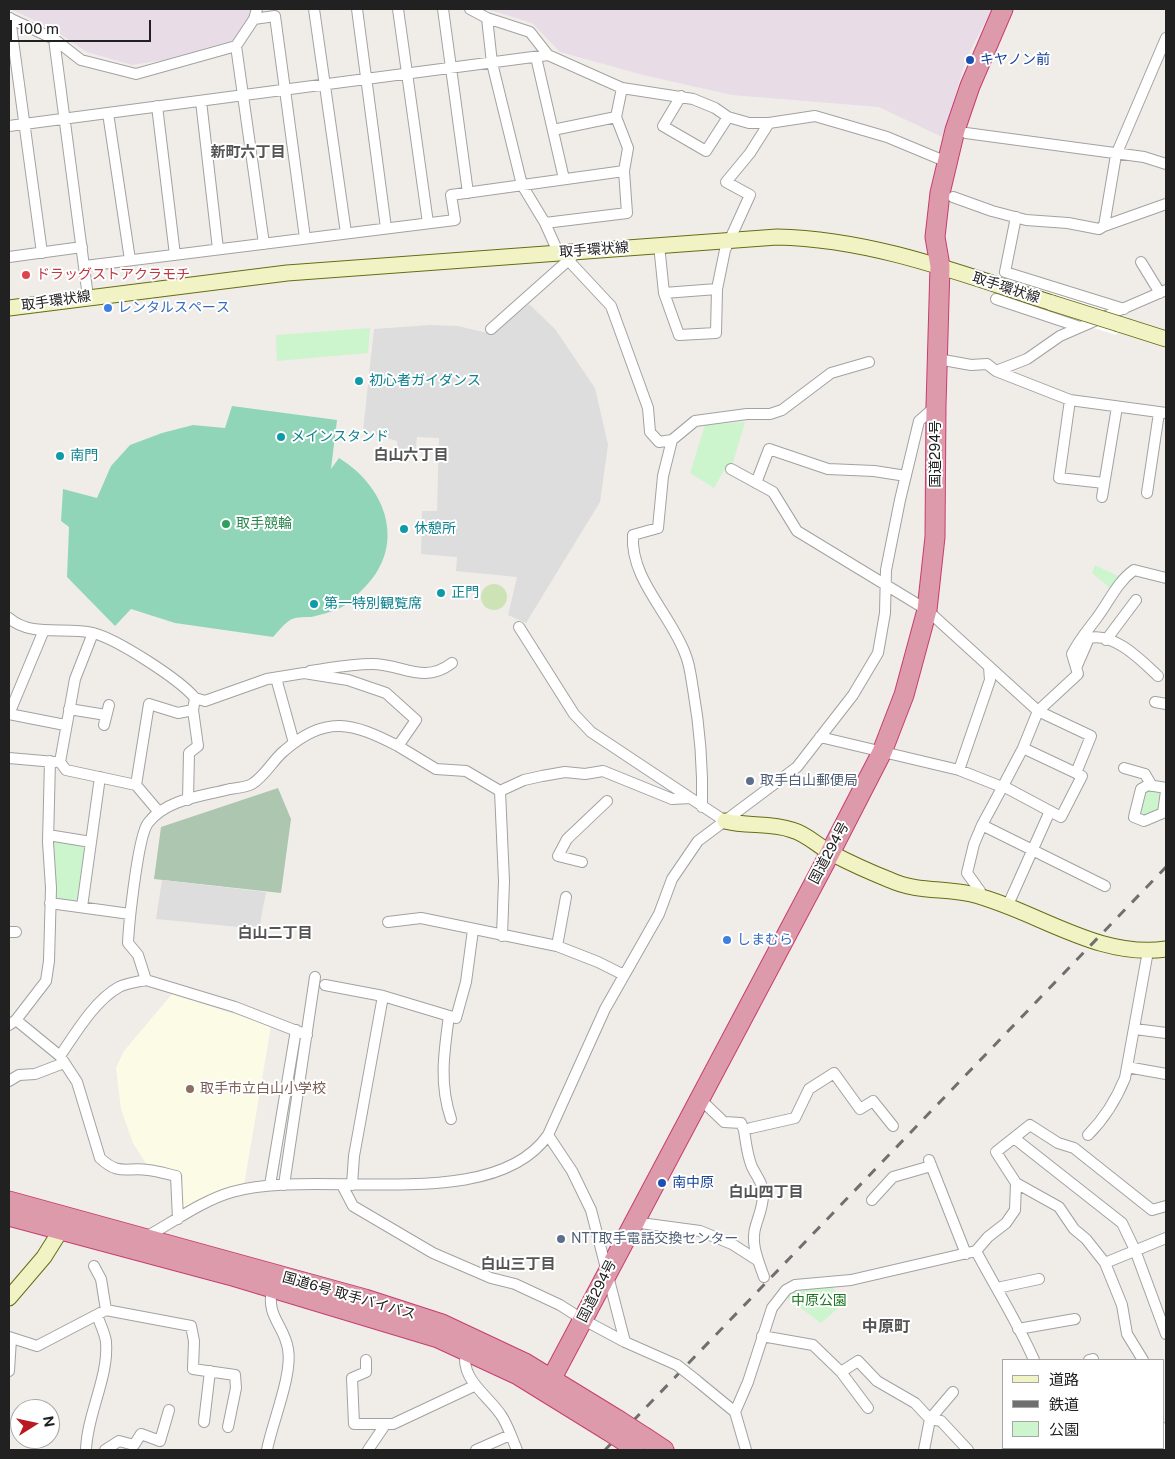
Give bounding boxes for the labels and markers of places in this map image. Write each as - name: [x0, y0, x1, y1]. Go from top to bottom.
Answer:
- place label: キヤノン前: [980, 52, 1050, 68]
- marker: キヤノン前: [964, 54, 976, 66]
- place label: ドラッグストアクラモチ: [36, 267, 190, 283]
- marker: ドラッグストアクラモチ: [20, 269, 32, 281]
- place label: レンタルスペース: [118, 300, 230, 316]
- marker: レンタルスペース: [102, 302, 114, 314]
- place label: 初心者ガイダンス: [369, 373, 481, 389]
- marker: 初心者ガイダンス: [353, 375, 365, 387]
- place label: メインスタンド: [291, 429, 389, 445]
- marker: メインスタンド: [275, 431, 287, 443]
- place label: 南門: [70, 448, 98, 464]
- marker: 南門: [54, 450, 66, 462]
- place label: 取手競輪: [236, 516, 292, 532]
- marker: 取手競輪: [220, 518, 232, 530]
- place label: 休憩所: [414, 521, 456, 537]
- marker: 休憩所: [398, 523, 410, 535]
- place label: 正門: [451, 585, 479, 601]
- marker: 正門: [435, 587, 447, 599]
- place label: 第一特別観覧席: [324, 596, 422, 612]
- marker: 第一特別観覧席: [308, 598, 320, 610]
- place label: 取手白山郵便局: [760, 773, 858, 789]
- marker: 取手白山郵便局: [744, 775, 756, 787]
- place label: しまむら: [737, 932, 793, 948]
- marker: しまむら: [721, 934, 733, 946]
- place label: 取手市立白山小学校: [200, 1081, 326, 1097]
- marker: 取手市立白山小学校: [184, 1083, 196, 1095]
- place label: 南中原: [672, 1175, 714, 1191]
- marker: 南中原: [656, 1177, 668, 1189]
- place label: NTT取手電話交換センター: [571, 1231, 739, 1247]
- marker: NTT取手電話交換センター: [555, 1233, 567, 1245]

